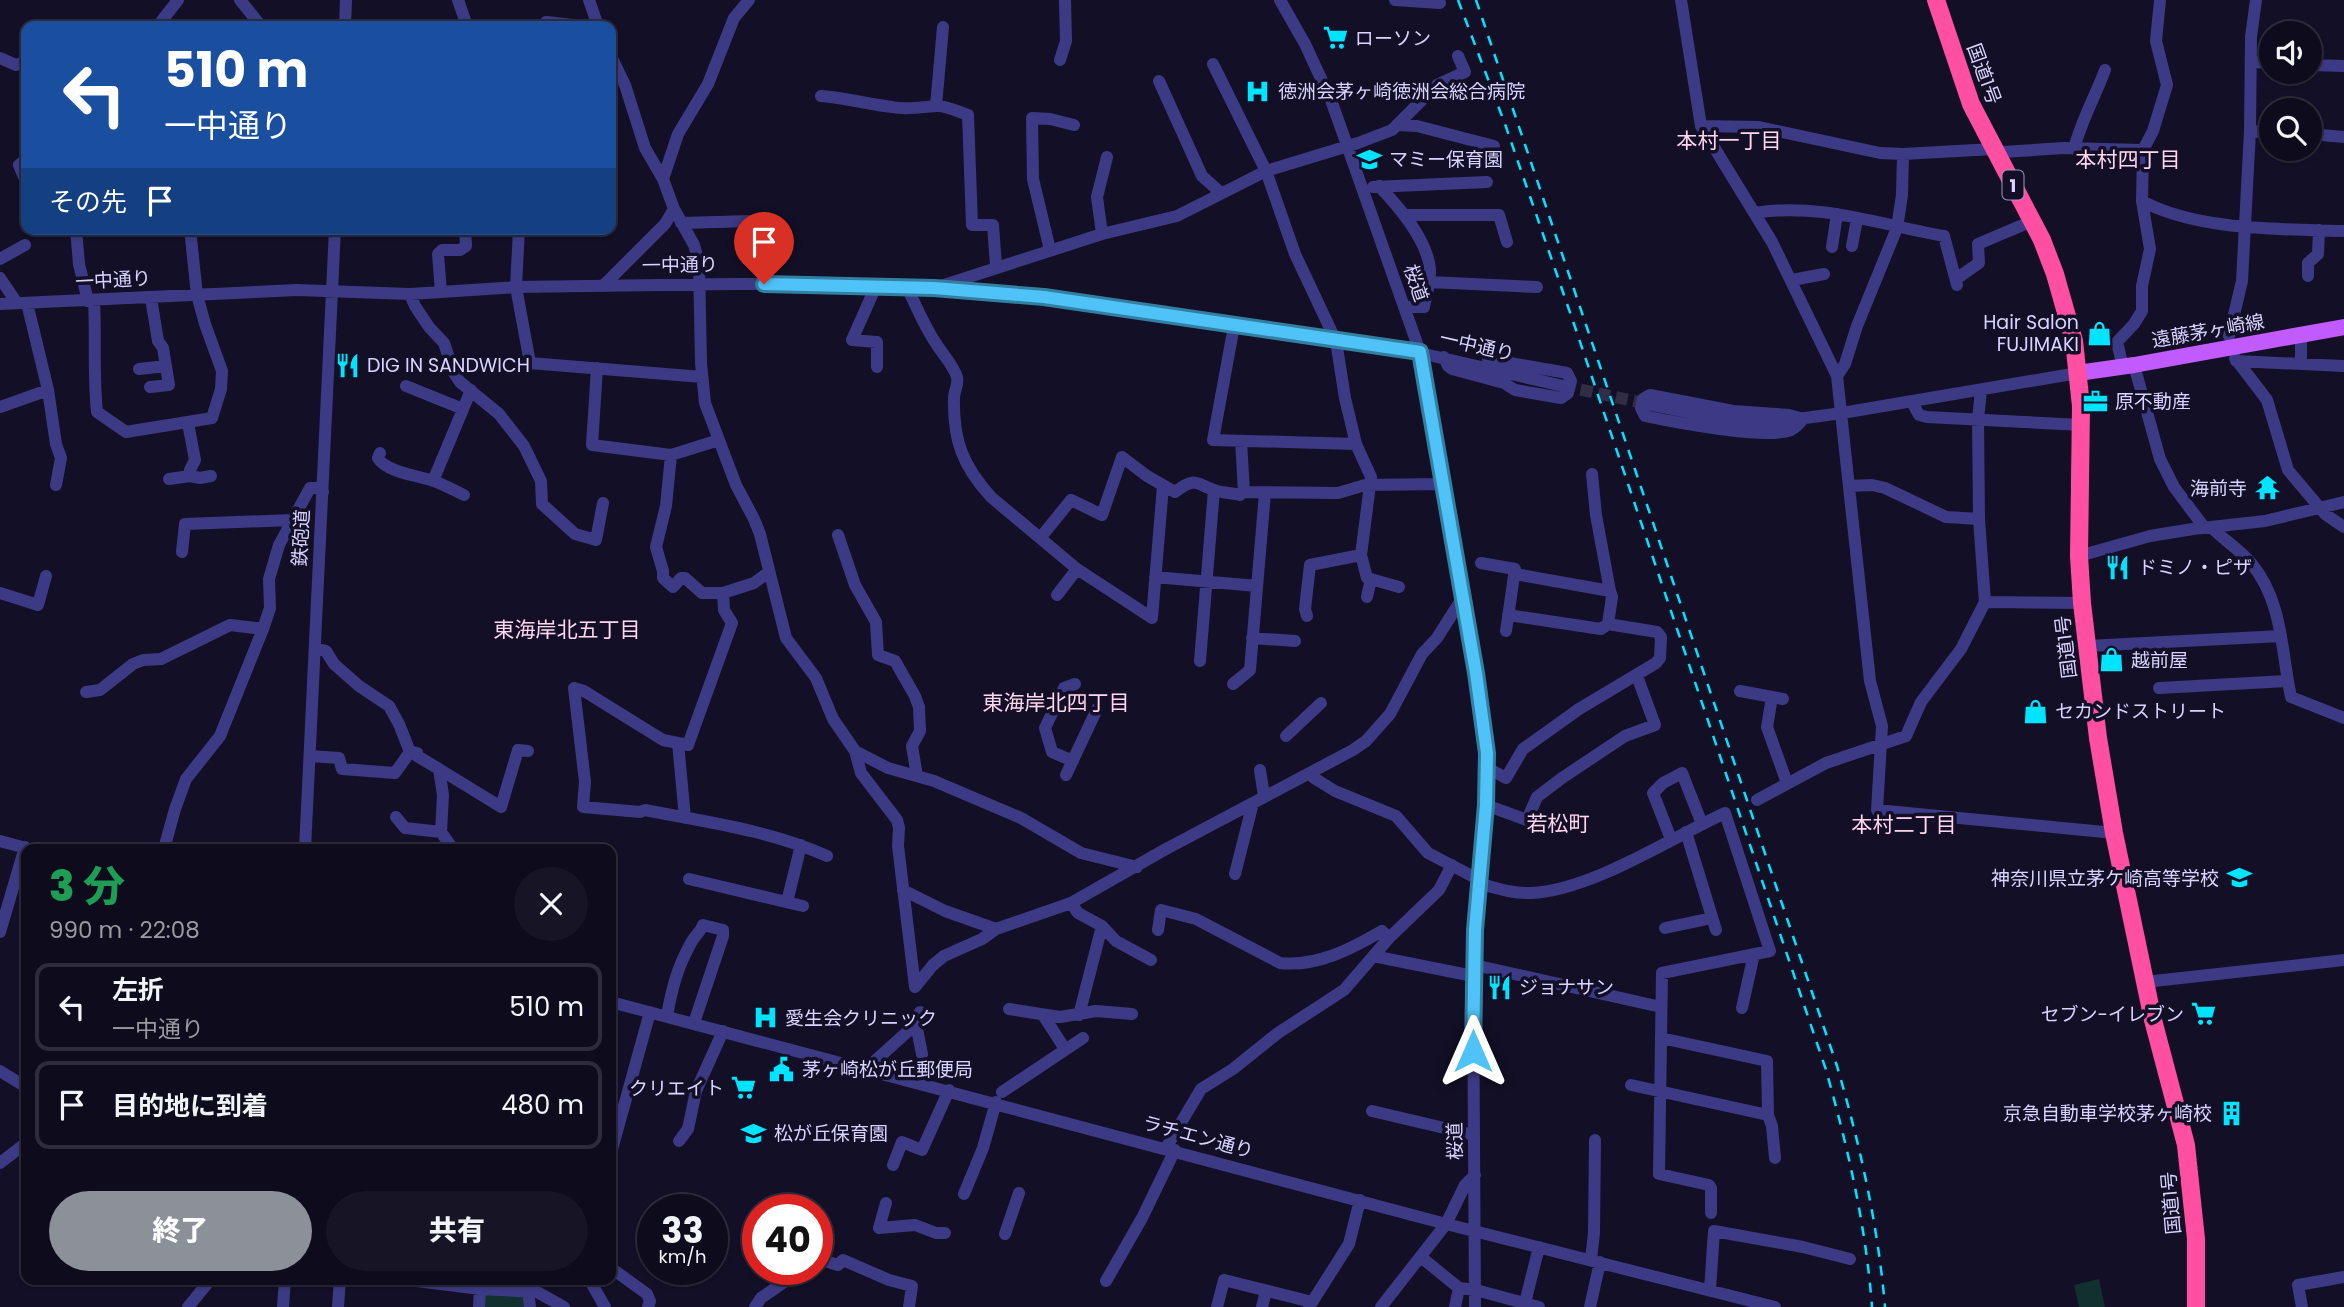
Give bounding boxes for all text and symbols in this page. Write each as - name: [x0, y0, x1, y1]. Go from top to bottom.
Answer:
- map controls: [2259, 21, 2322, 161]
- button: sound: [2259, 21, 2322, 84]
- supermarket icon: ローソン: [1321, 24, 1349, 52]
- place label: ローソン: [1355, 25, 1431, 52]
- text: 510 m: [164, 36, 309, 104]
- street label: 国道1号: [1961, 40, 2007, 108]
- icon: left: [49, 49, 140, 140]
- hospital icon: 徳洲会茅ヶ崎徳洲会総合病院: [1244, 77, 1272, 105]
- place label: 徳洲会茅ヶ崎徳洲会総合病院: [1278, 78, 1525, 105]
- button: search: [2259, 98, 2322, 161]
- text: 一中通り: [164, 103, 292, 148]
- district label: 本村一丁目: [1677, 126, 1782, 155]
- school or university icon: マミー保育園: [1355, 145, 1383, 173]
- district label: 本村四丁目: [2076, 145, 2181, 174]
- place label: マミー保育園: [1389, 146, 1503, 173]
- road number: 1: [2002, 170, 2024, 200]
- icon: arrive: [141, 182, 179, 220]
- text: その先: [49, 184, 127, 220]
- pin: [734, 212, 794, 284]
- icon: arrive: [745, 223, 783, 261]
- street label: 一中通り: [642, 251, 718, 279]
- street label: 桜道: [1397, 261, 1435, 305]
- street label: 一中通り: [74, 265, 152, 295]
- street label: 遠藤茅ヶ崎線: [2150, 308, 2266, 354]
- place label: Hair Salon FUJIMAKI: [1983, 309, 2079, 358]
- shop icon: Hair Salon FUJIMAKI: [2085, 319, 2113, 347]
- street label: 一中通り: [1437, 324, 1517, 368]
- restaurant icon: DIG IN SANDWICH: [333, 351, 361, 379]
- place label: DIG IN SANDWICH: [367, 352, 530, 379]
- office icon: 原不動産: [2081, 387, 2109, 415]
- place label: 原不動産: [2115, 388, 2191, 415]
- temple icon: 海前寺: [2253, 474, 2281, 502]
- place label: 海前寺: [2190, 475, 2247, 502]
- street label: 鉄砲道: [286, 509, 316, 567]
- restaurant icon: ドミノ・ピザ: [2104, 553, 2132, 581]
- place label: ドミノ・ピザ: [2138, 554, 2252, 581]
- street label: 国道1号: [2049, 614, 2083, 680]
- district label: 東海岸北五丁目: [494, 615, 641, 644]
- shop icon: 越前屋: [2097, 646, 2125, 674]
- place label: 越前屋: [2131, 647, 2188, 674]
- district label: 東海岸北四丁目: [983, 688, 1130, 717]
- shop icon: セカンドストリート: [2021, 697, 2049, 725]
- place label: セカンドストリート: [2055, 698, 2226, 725]
- district label: 若松町: [1527, 809, 1590, 838]
- district label: 本村二丁目: [1852, 810, 1957, 839]
- text: 3 分: [49, 857, 125, 916]
- school or university icon: 神奈川県立茅ケ崎高等学校: [2225, 864, 2253, 892]
- place label: 神奈川県立茅ケ崎高等学校: [1991, 865, 2219, 892]
- button: close: [514, 867, 588, 941]
- text: 990 m · 22:08: [49, 914, 200, 946]
- text: 左折: [112, 972, 164, 1008]
- restaurant icon: ジョナサン: [1485, 973, 1513, 1001]
- place label: ジョナサン: [1519, 974, 1614, 1001]
- icon: left: [53, 988, 91, 1026]
- text: 510 m: [509, 989, 584, 1025]
- supermarket icon: セブン-イレブン: [2190, 1000, 2218, 1028]
- place label: セブン-イレブン: [2041, 1001, 2184, 1028]
- hospital icon: 愛生会クリニック: [751, 1004, 779, 1032]
- place label: 愛生会クリニック: [785, 1005, 937, 1032]
- text: 一中通り: [112, 1013, 204, 1045]
- position arrow: [1436, 1014, 1510, 1088]
- public building icon: 茅ヶ崎松が丘郵便局: [768, 1055, 796, 1083]
- place label: 茅ヶ崎松が丘郵便局: [802, 1056, 973, 1083]
- supermarket icon: クリエイト: [730, 1074, 758, 1102]
- place label: クリエイト: [629, 1075, 724, 1102]
- icon: arrive: [53, 1086, 91, 1124]
- text: 480 m: [501, 1087, 584, 1123]
- text: 目的地に到着: [112, 1088, 268, 1124]
- building icon: 京急自動車学校茅ヶ崎校: [2218, 1099, 2246, 1127]
- place label: 京急自動車学校茅ヶ崎校: [2003, 1100, 2212, 1127]
- street label: ラチエン通り: [1139, 1109, 1257, 1165]
- school or university icon: 松が丘保育園: [740, 1119, 768, 1147]
- place label: 松が丘保育園: [774, 1120, 888, 1147]
- street label: 桜道: [1441, 1122, 1469, 1160]
- street label: 国道1号: [2155, 1170, 2187, 1236]
- button: 終了: [49, 1191, 312, 1271]
- button: 共有: [326, 1191, 588, 1271]
- speed limit sign: 40: [742, 1194, 833, 1285]
- text: 33: [661, 1206, 704, 1255]
- text: km/h: [659, 1244, 706, 1269]

